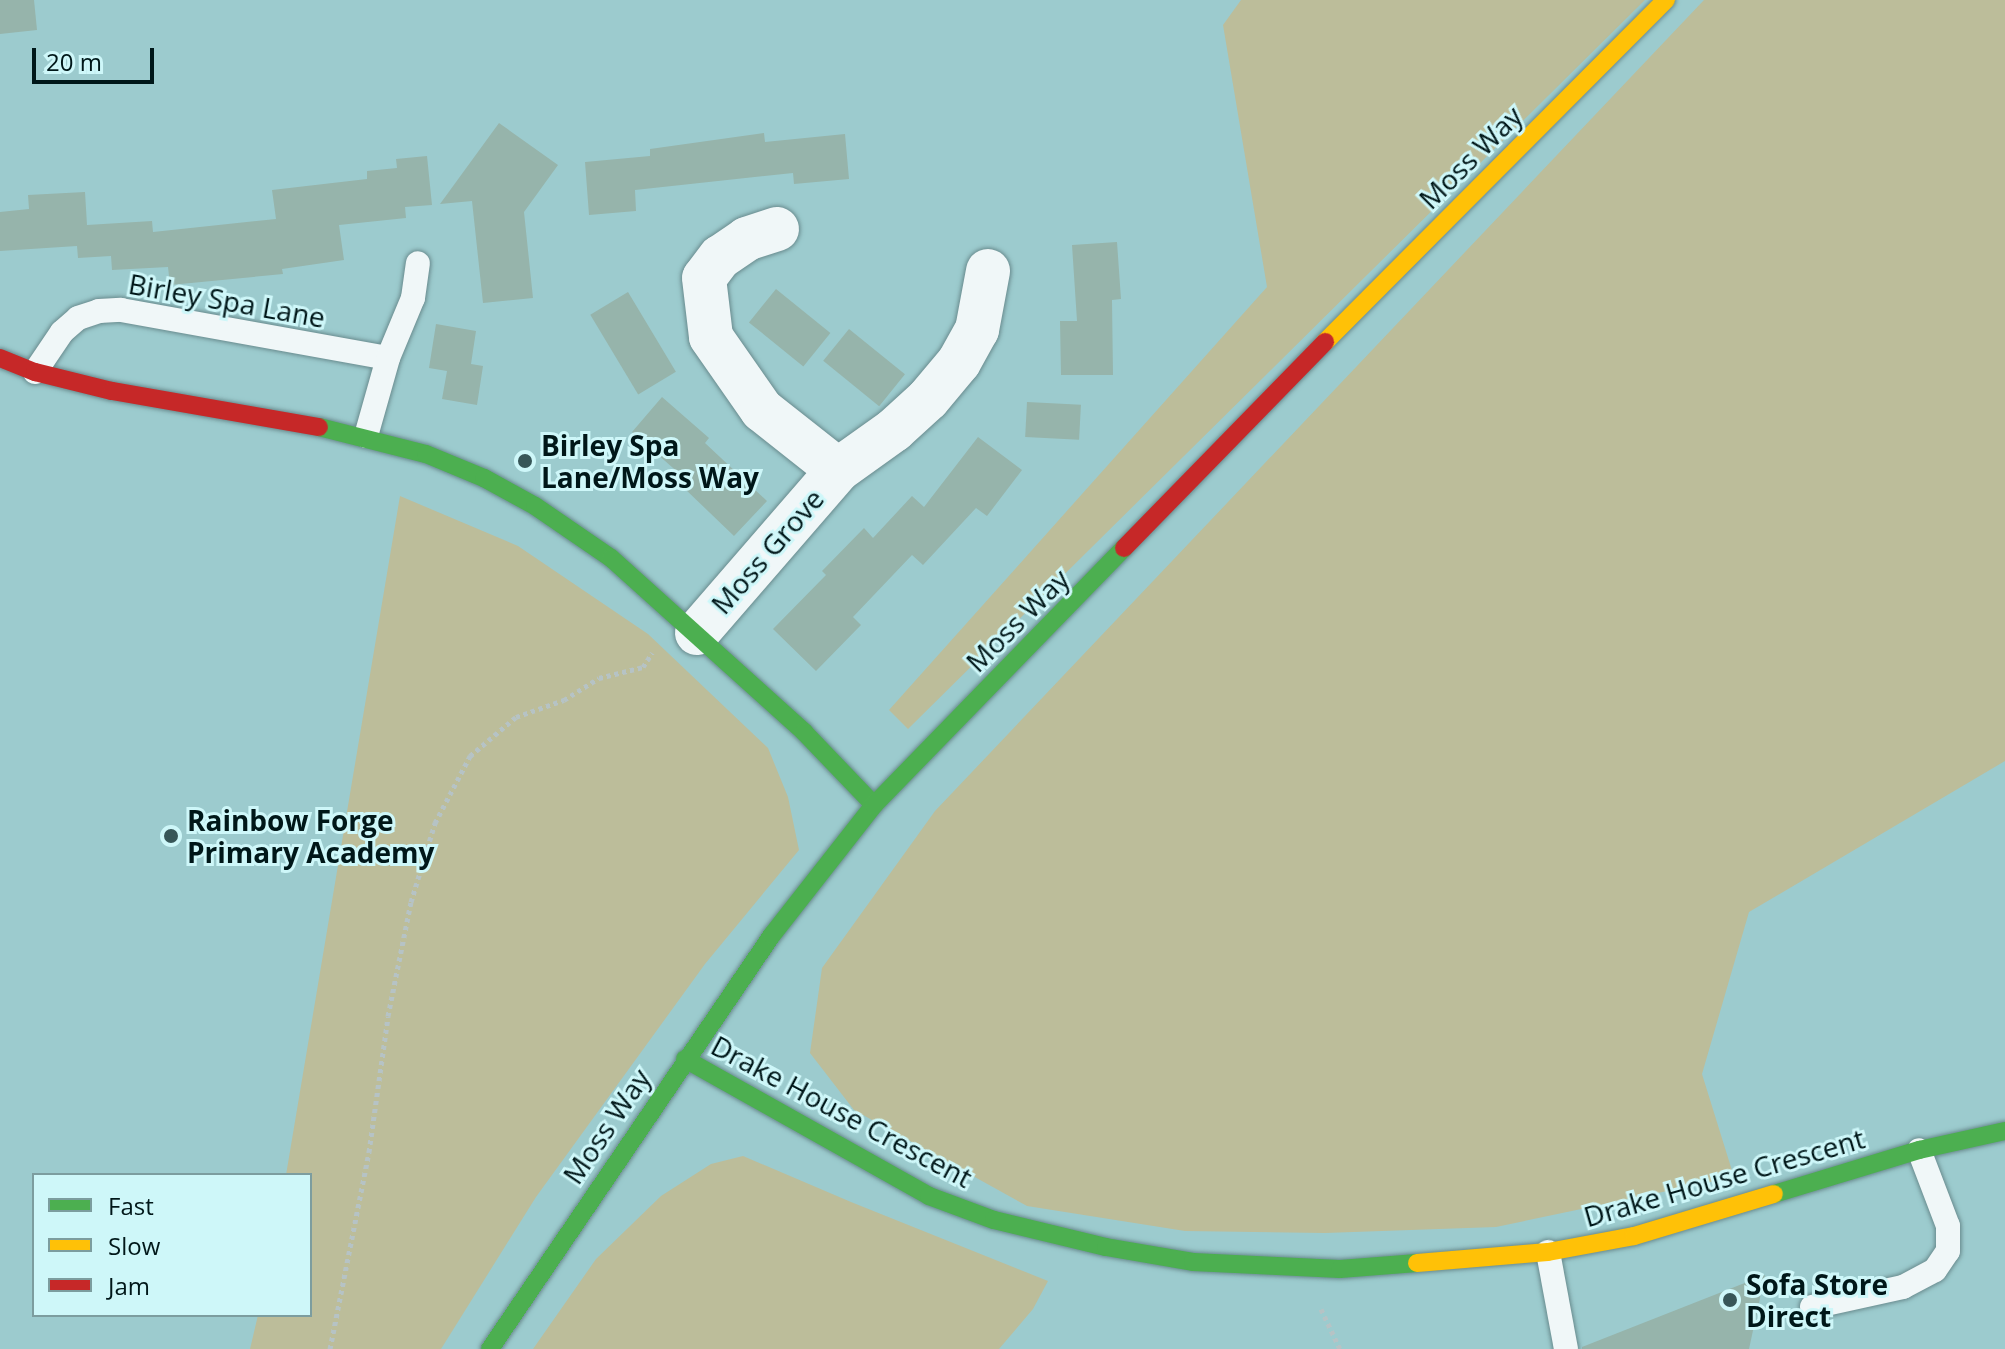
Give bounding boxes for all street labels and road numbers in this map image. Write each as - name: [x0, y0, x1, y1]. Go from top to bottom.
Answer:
- street label: Moss Way: [1412, 99, 1528, 215]
- street label: Birley Spa Lane: [126, 266, 328, 334]
- street label: Moss Grove: [704, 482, 830, 620]
- street label: Moss Way: [959, 562, 1075, 678]
- street label: Drake House Crescent: [706, 1028, 978, 1194]
- street label: Moss Way: [555, 1062, 657, 1190]
- street label: Drake House Crescent: [1580, 1121, 1868, 1233]

